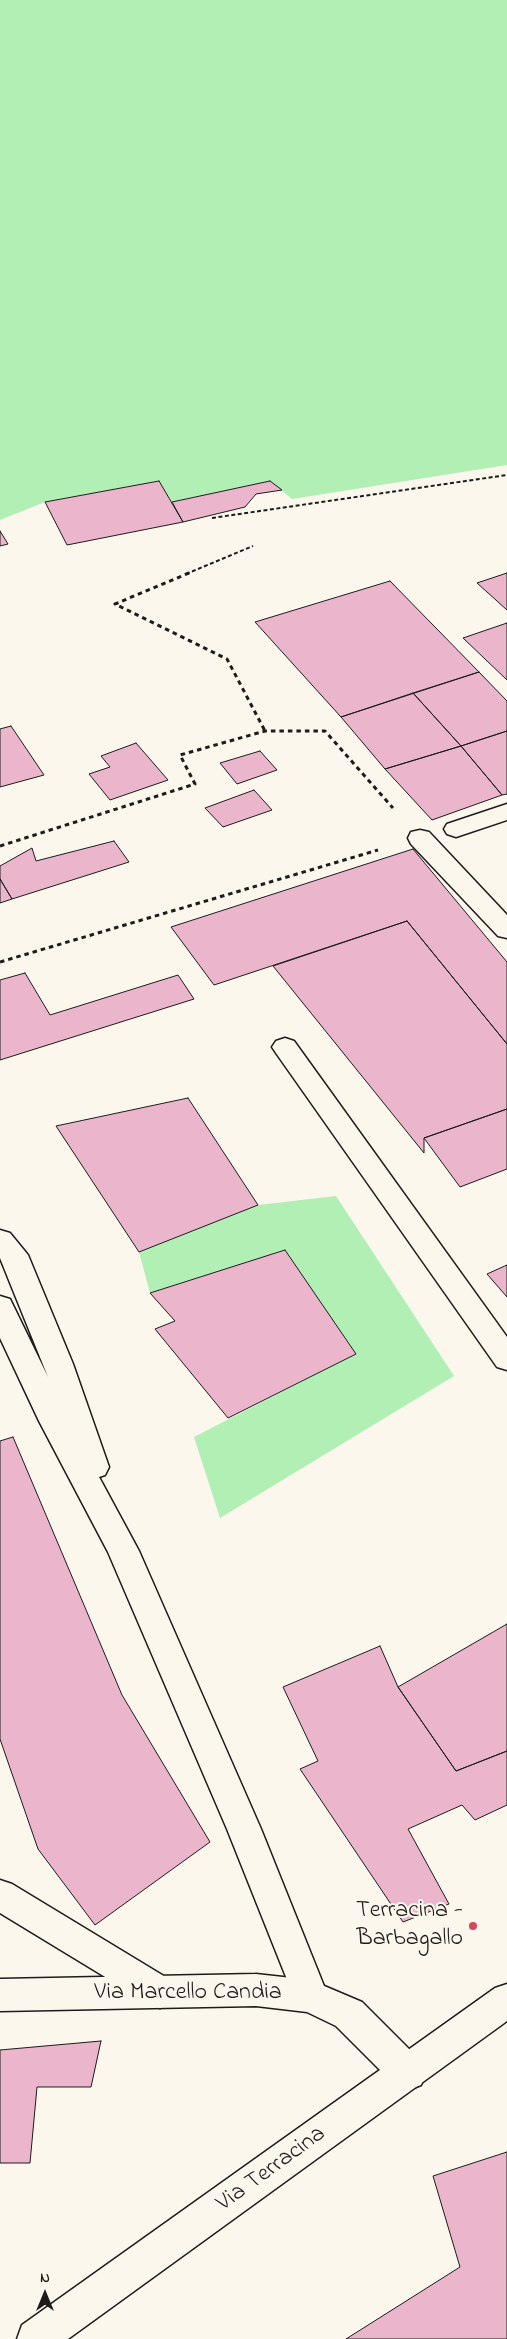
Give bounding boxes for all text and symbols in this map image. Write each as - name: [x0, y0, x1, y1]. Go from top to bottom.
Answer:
- place label: Terracina - Barbagallo: [356, 1898, 463, 1954]
- marker: Terracina - Barbagallo: [467, 1920, 479, 1932]
- street label: Via Marcello Candia: [94, 1980, 282, 2008]
- street label: Via Terracina: [212, 2121, 332, 2219]
- text: N: [40, 2268, 50, 2289]
- north arrow: [20, 2269, 70, 2319]

